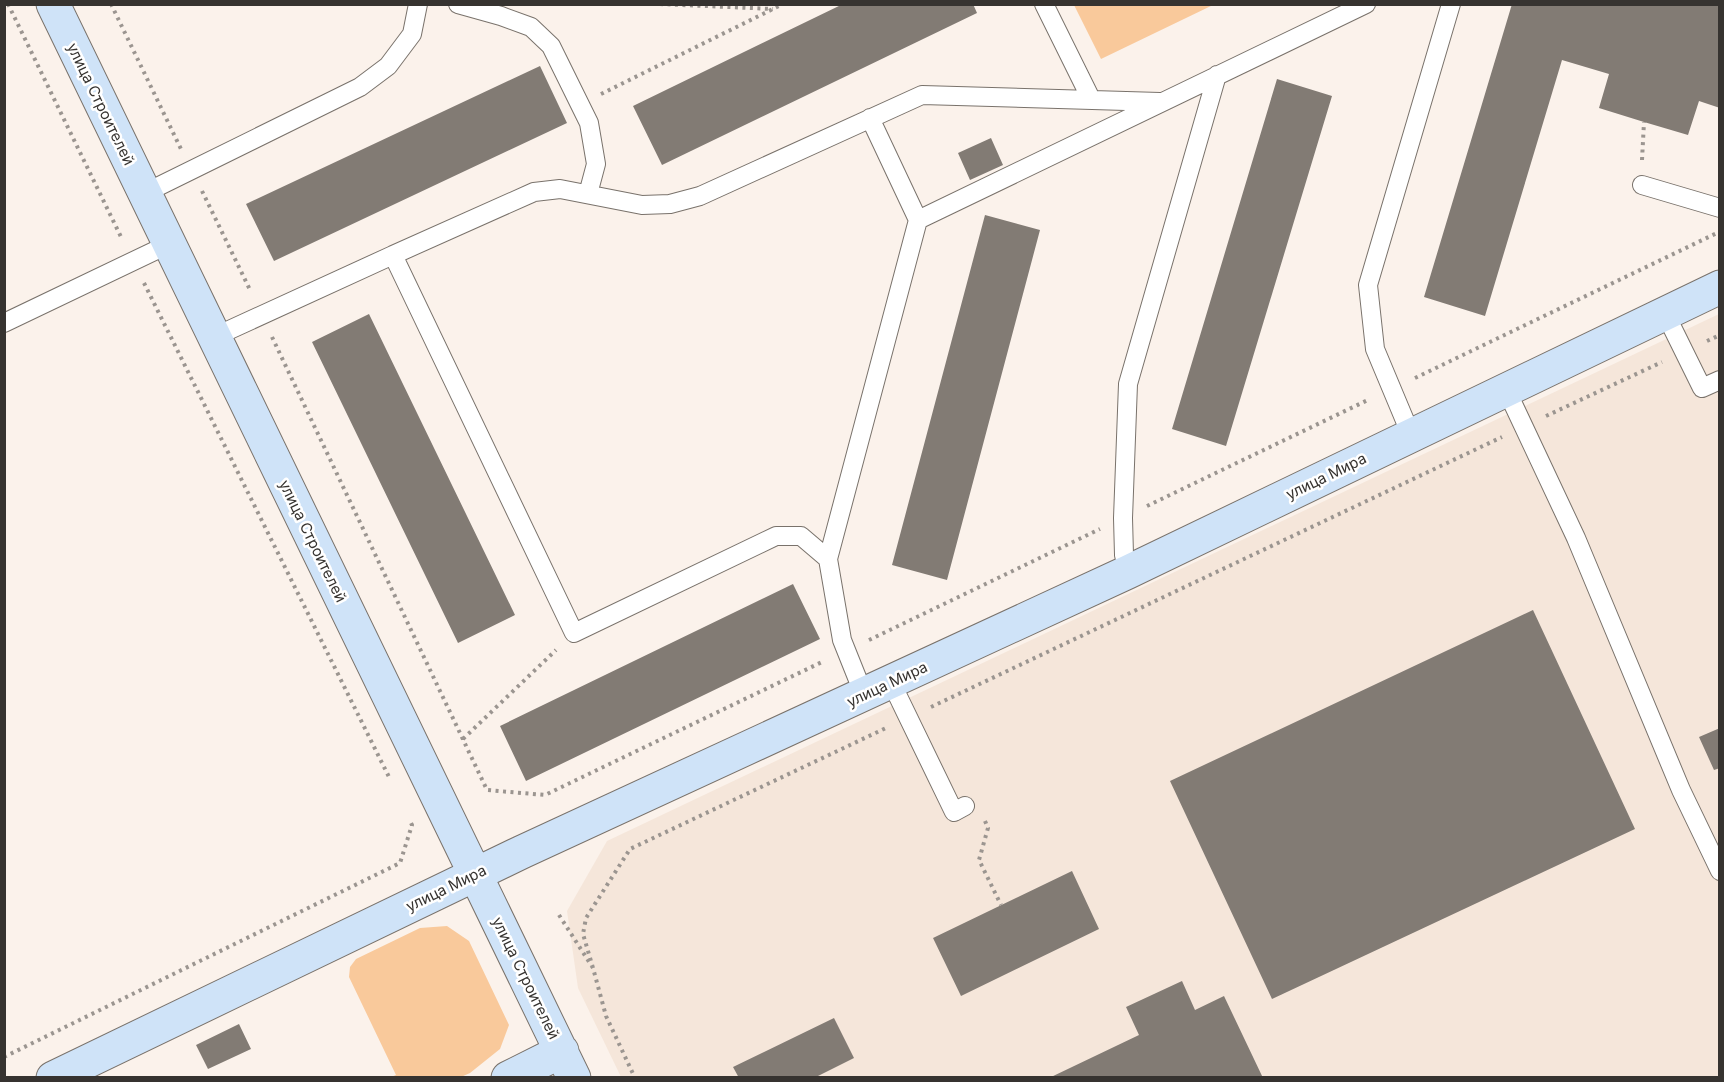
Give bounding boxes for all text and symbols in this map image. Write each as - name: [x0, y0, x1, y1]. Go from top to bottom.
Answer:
- street label: улица Строителей: [63, 40, 139, 168]
- street label: улица Мира: [1283, 448, 1369, 504]
- street label: улица Строителей: [275, 477, 351, 605]
- street label: улица Мира: [844, 657, 930, 711]
- street label: улица Мира: [403, 860, 489, 916]
- street label: улица Строителей: [488, 914, 564, 1042]

